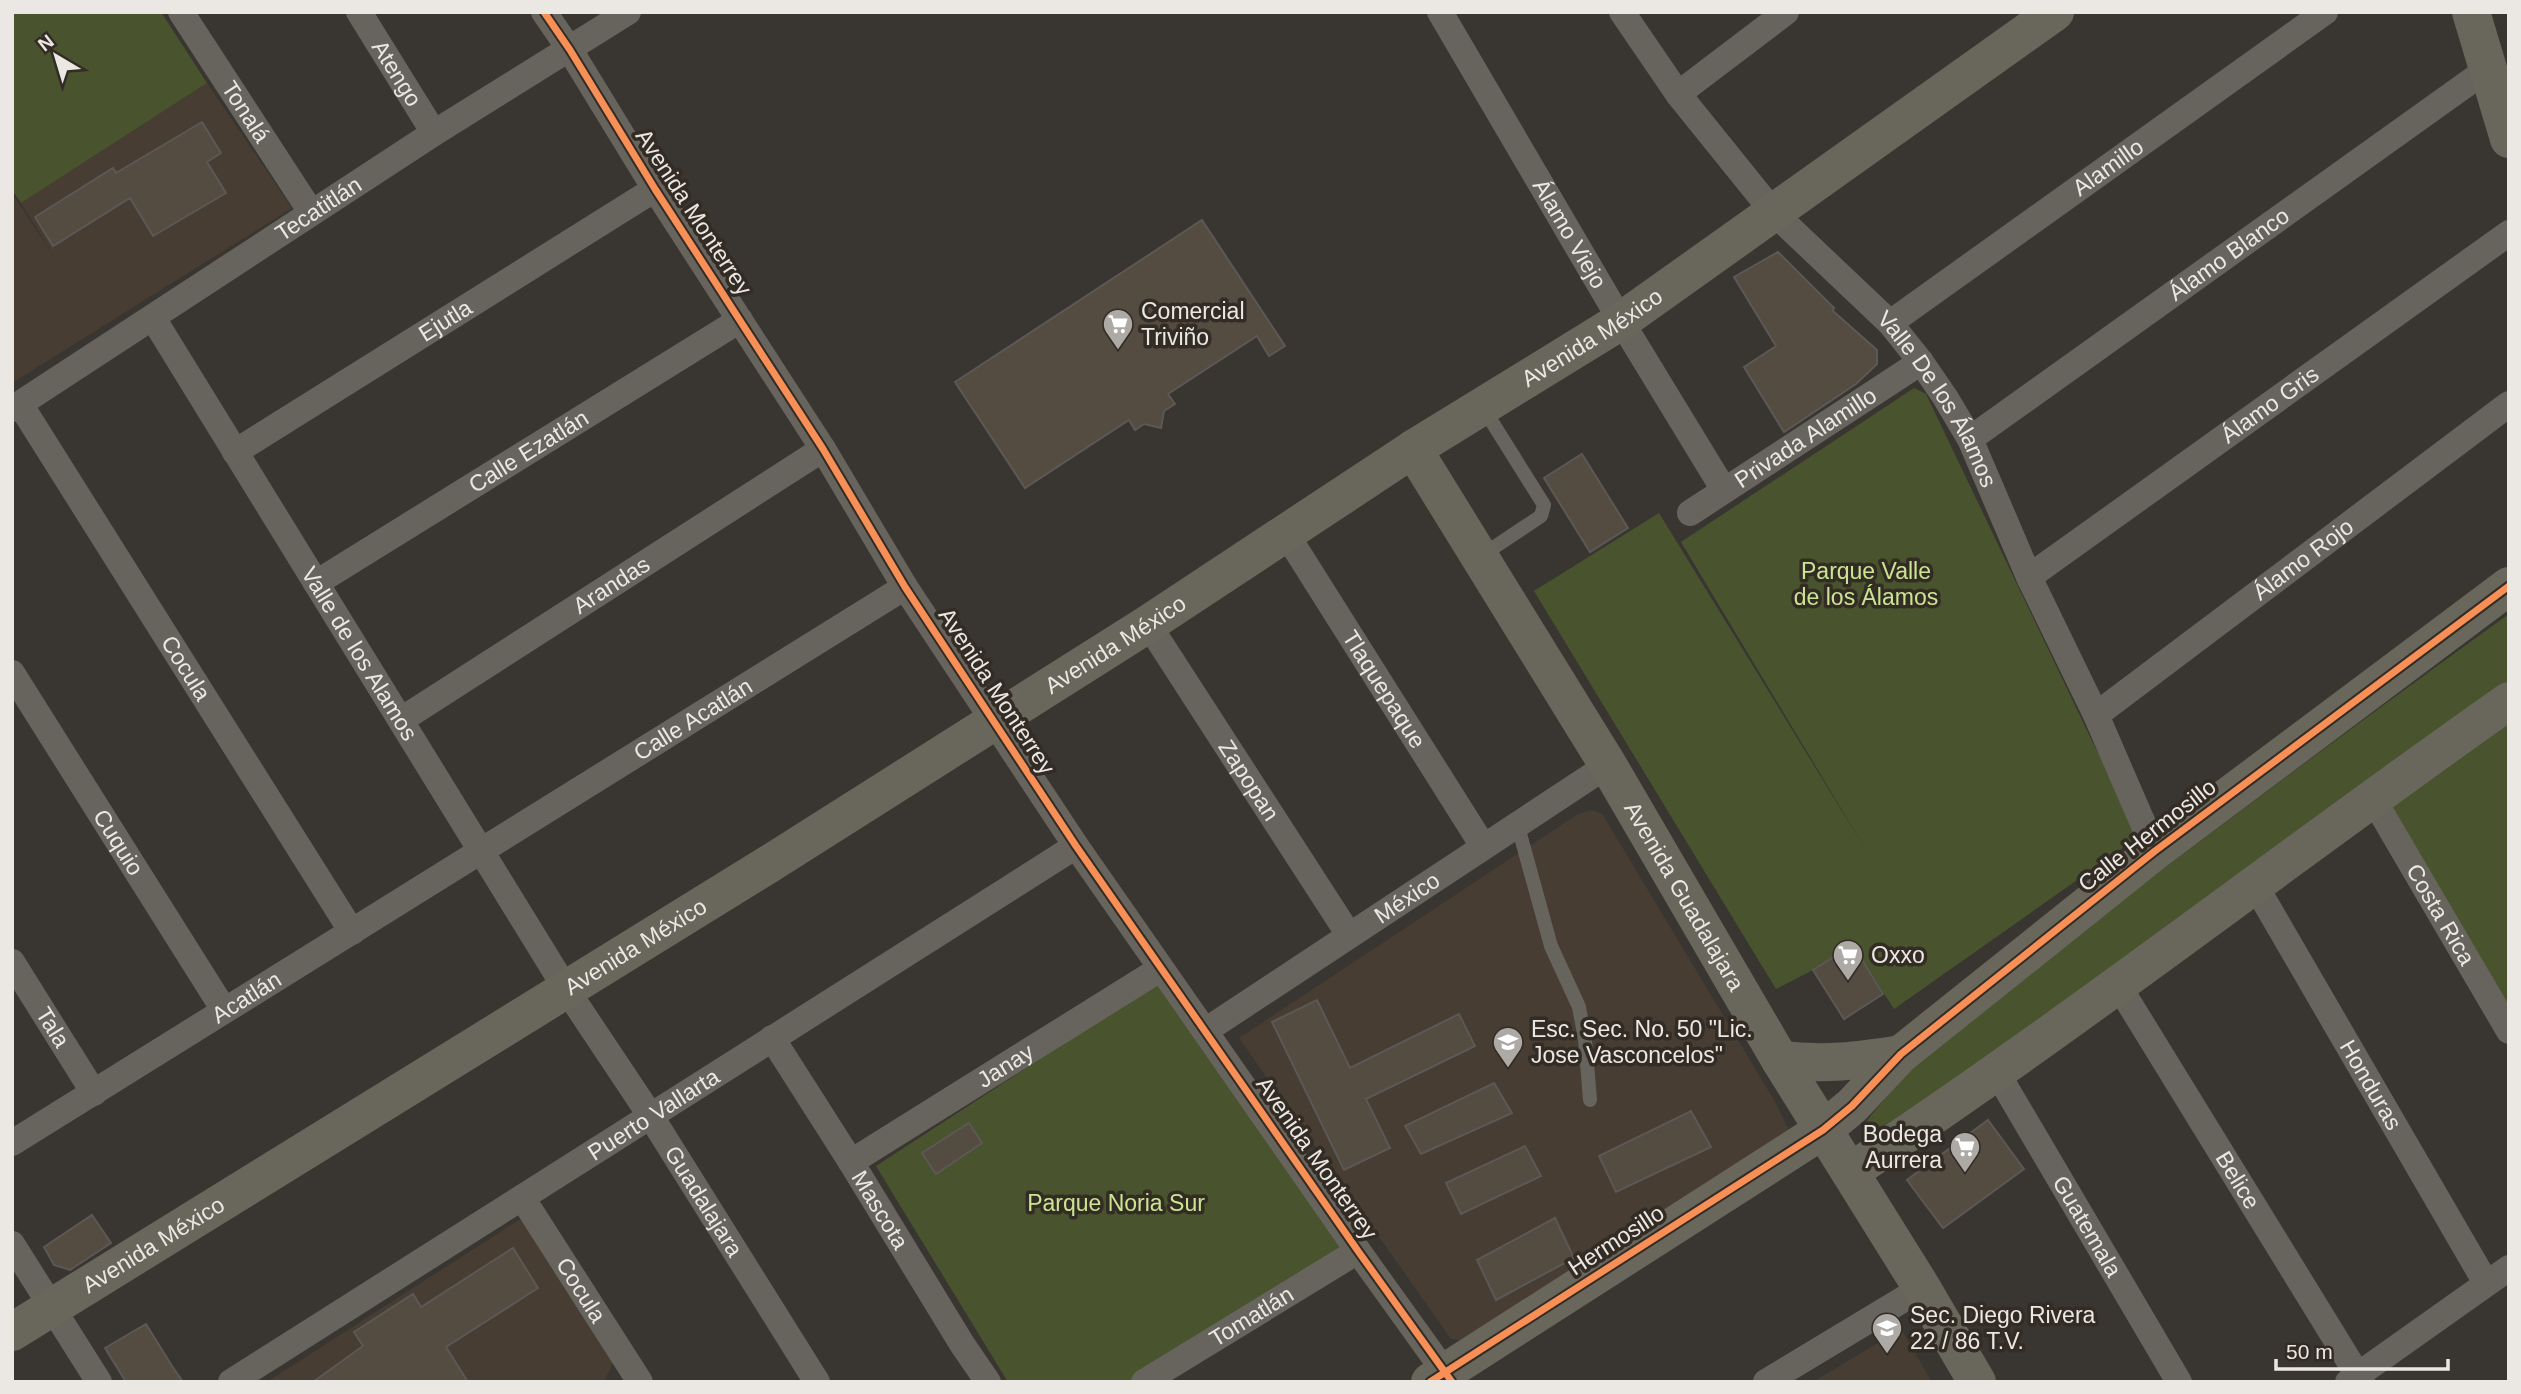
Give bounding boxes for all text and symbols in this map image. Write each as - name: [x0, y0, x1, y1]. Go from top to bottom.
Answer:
- north arrow: [21, 21, 91, 91]
- text: N: [34, 30, 58, 55]
- street label: Atengo: [367, 35, 427, 111]
- street label: Tonalá: [216, 76, 275, 147]
- street label: Avenida Monterrey: [631, 124, 758, 300]
- street label: Alamillo: [2068, 133, 2148, 201]
- street label: Tecatitlán: [271, 171, 366, 246]
- street label: Álamo Viejo: [1528, 174, 1612, 293]
- street label: Álamo Blanco: [2163, 202, 2294, 306]
- street label: Avenida México: [1517, 283, 1667, 392]
- street label: Ejutla: [414, 294, 477, 347]
- place label: Comercial Triviño: [1141, 298, 1245, 350]
- street label: Valle De los Álamos: [1872, 305, 2002, 491]
- supermarket icon: Comercial Triviño: [1101, 307, 1135, 351]
- street label: Álamo Gris: [2216, 361, 2323, 448]
- street label: Privada Alamillo: [1730, 382, 1881, 493]
- street label: Calle Ezatlán: [464, 404, 593, 498]
- street label: Álamo Rojo: [2248, 513, 2358, 605]
- street label: Arandas: [568, 551, 654, 619]
- park label: Parque Valle de los Álamos: [1794, 558, 1938, 610]
- street label: Valle de los Alamos: [296, 562, 423, 745]
- street label: Avenida México: [1040, 590, 1191, 699]
- street label: Avenida Monterrey: [934, 603, 1061, 779]
- street label: Tlaquepaque: [1337, 626, 1431, 753]
- street label: Cocula: [156, 631, 216, 706]
- street label: Calle Acatlán: [629, 673, 757, 766]
- street label: Zapopan: [1213, 735, 1285, 825]
- street label: Calle Hermosillo: [2073, 773, 2221, 897]
- street label: Avenida Guadalajara: [1619, 797, 1750, 995]
- street label: Cuquio: [88, 804, 149, 880]
- street label: Costa Rica: [2401, 859, 2480, 970]
- street label: México: [1369, 867, 1445, 929]
- street label: Avenida México: [560, 893, 711, 1000]
- supermarket icon: Oxxo: [1831, 938, 1865, 982]
- place label: Oxxo: [1871, 942, 1925, 968]
- street label: Acatlán: [207, 966, 286, 1028]
- street label: Tala: [31, 1002, 75, 1052]
- place label: Esc. Sec. No. 50 "Lic. Jose Vasconcelos": [1531, 1016, 1753, 1068]
- school or university icon: Esc. Sec. No. 50 "Lic. Jose Vasconcelos": [1491, 1025, 1525, 1069]
- street label: Honduras: [2335, 1035, 2407, 1134]
- street label: Janay: [972, 1038, 1039, 1093]
- street label: Puerto Vallarta: [583, 1063, 724, 1166]
- street label: Avenida Monterrey: [1251, 1072, 1383, 1245]
- place label: Bodega Aurrera: [1863, 1121, 1942, 1173]
- supermarket icon: Bodega Aurrera: [1948, 1130, 1982, 1174]
- street label: Guadalajara: [660, 1141, 748, 1261]
- street label: Belice: [2210, 1147, 2265, 1214]
- street label: Mascota: [846, 1166, 914, 1254]
- street label: Guatemala: [2048, 1171, 2127, 1281]
- park label: Parque Noria Sur: [1027, 1190, 1205, 1216]
- street label: Avenida México: [77, 1191, 229, 1298]
- street label: Hermosillo: [1563, 1200, 1669, 1280]
- street label: Cocula: [551, 1253, 612, 1327]
- street label: Tomatlán: [1205, 1281, 1298, 1352]
- place label: Sec. Diego Rivera 22 / 86 T.V.: [1910, 1302, 2096, 1354]
- school or university icon: Sec. Diego Rivera 22 / 86 T.V.: [1870, 1311, 1904, 1355]
- scale bar: [2276, 1328, 2448, 1372]
- text: 50 m: [2286, 1340, 2333, 1363]

